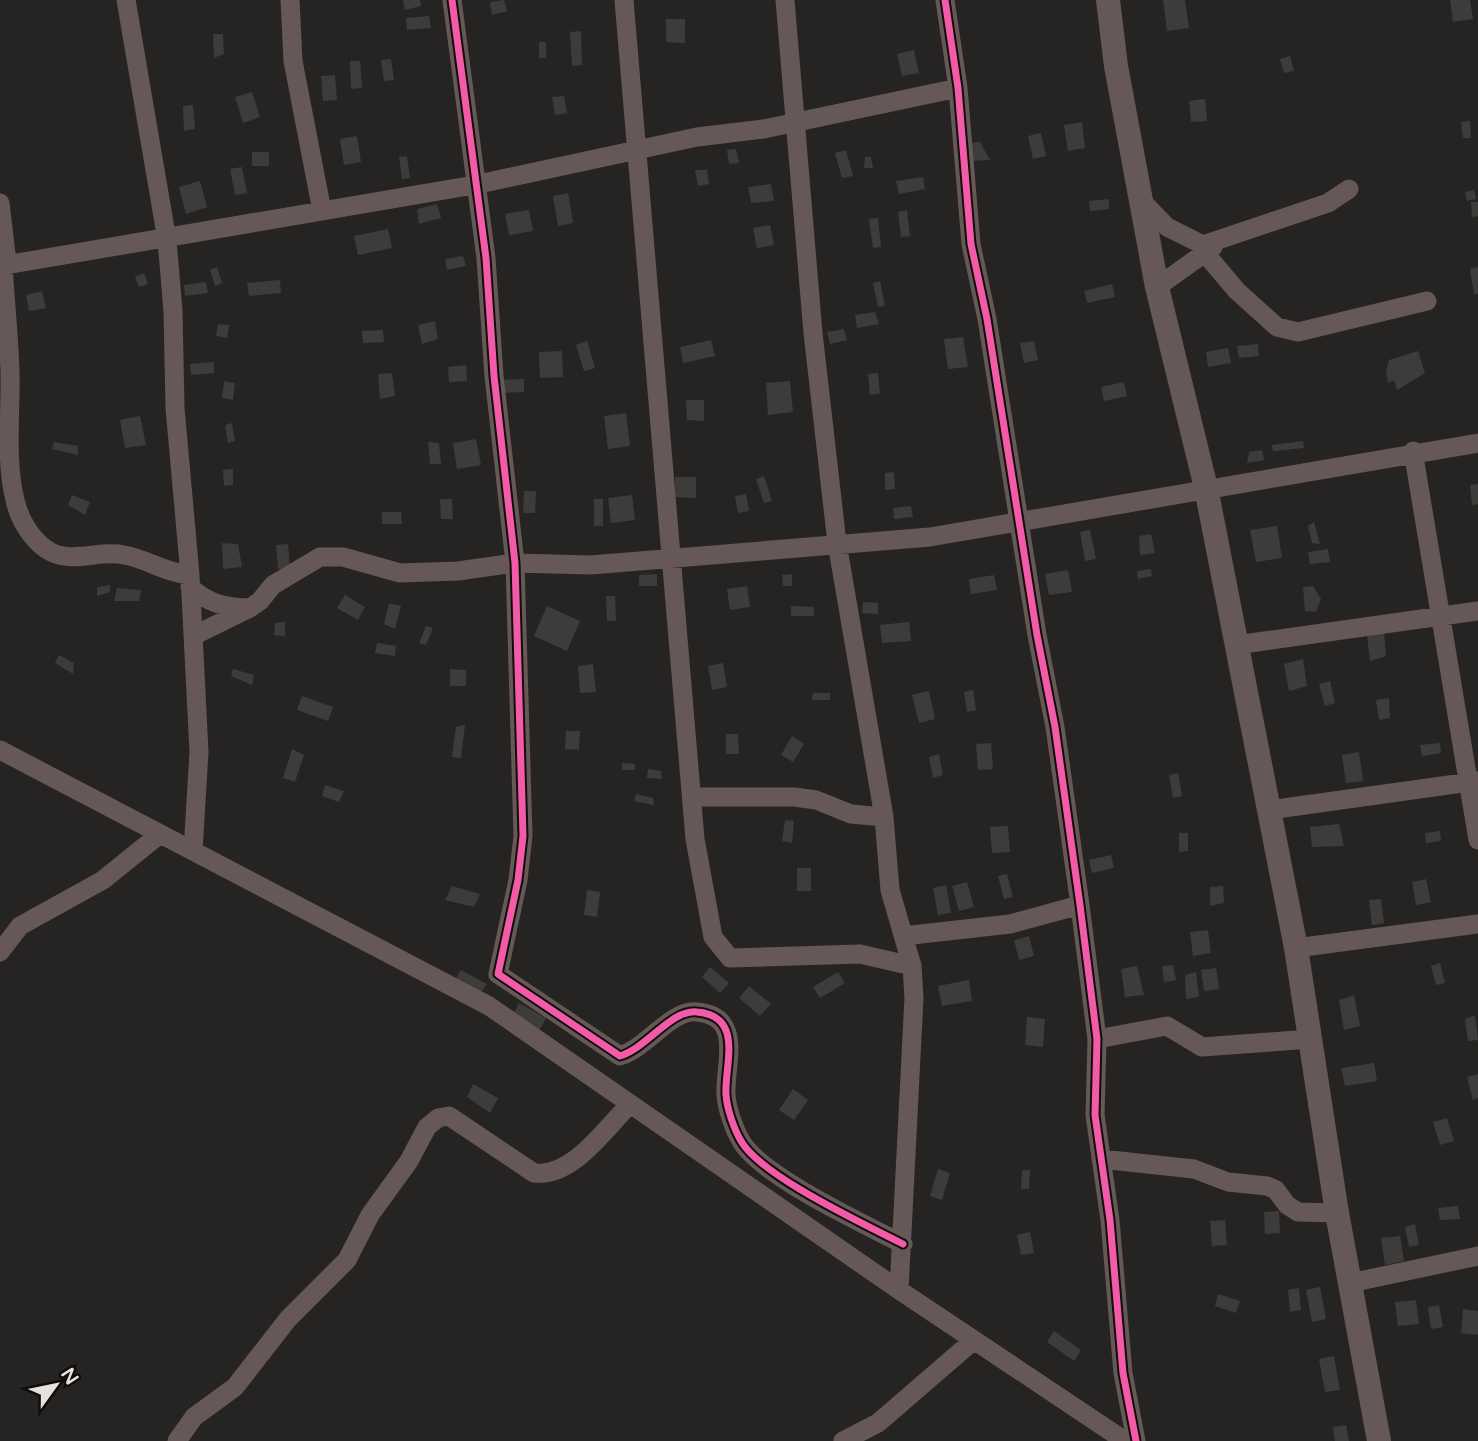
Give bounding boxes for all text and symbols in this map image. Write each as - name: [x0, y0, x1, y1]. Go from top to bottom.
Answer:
- north arrow: [21, 1350, 91, 1420]
- text: N: [56, 1364, 83, 1389]

